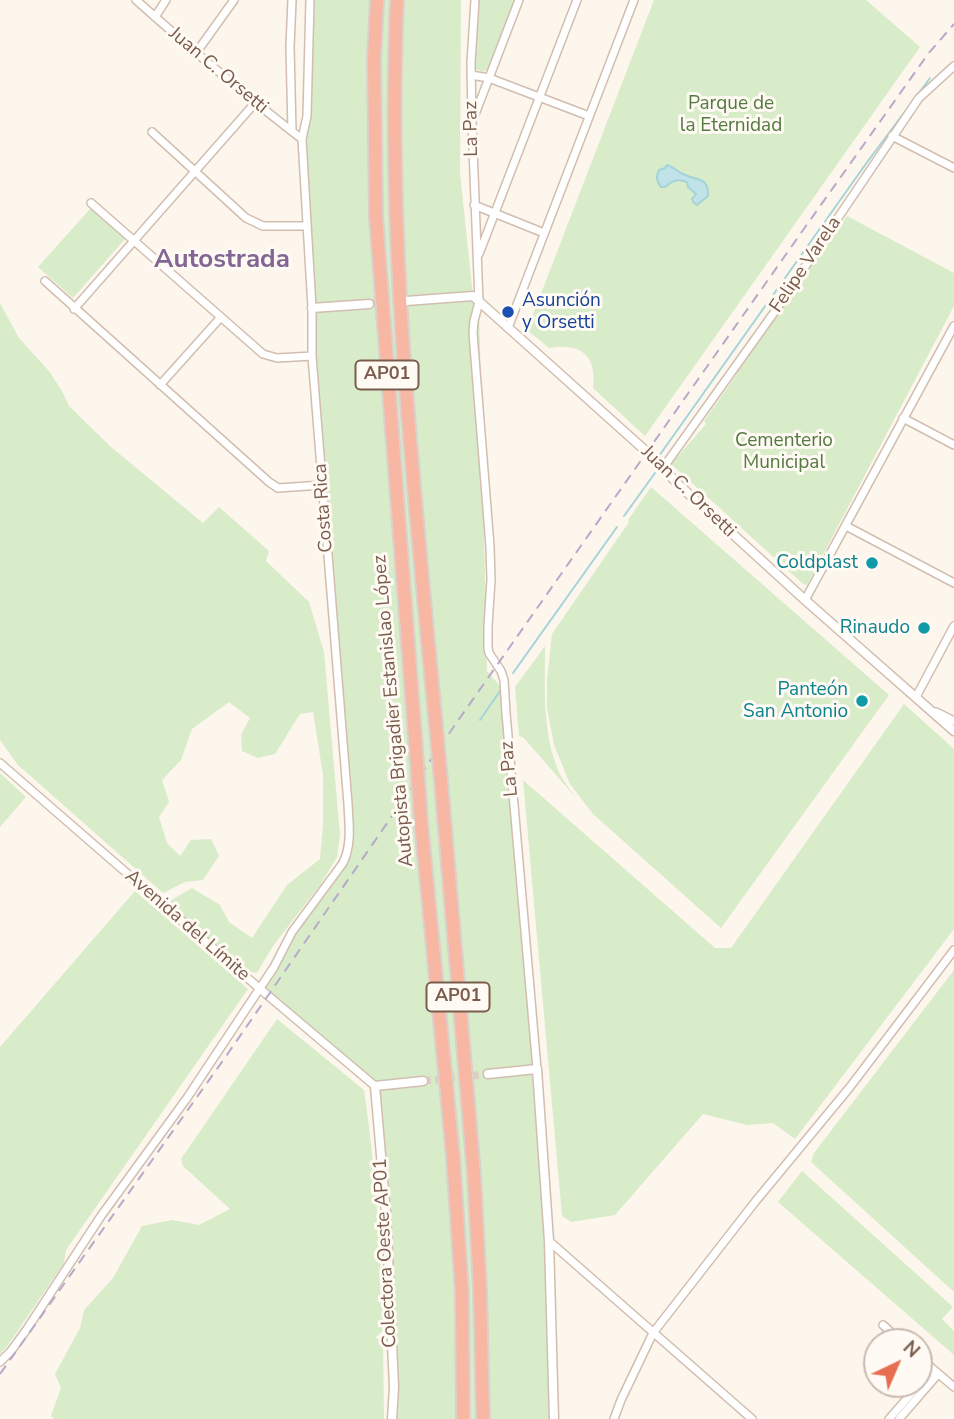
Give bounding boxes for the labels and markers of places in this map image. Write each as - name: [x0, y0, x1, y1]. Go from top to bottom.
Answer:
- place label: Asunción y Orsetti: [522, 290, 601, 334]
- marker: Asunción y Orsetti: [500, 304, 516, 320]
- place label: Coldplast: [776, 552, 858, 574]
- marker: Coldplast: [864, 555, 880, 571]
- place label: Rinaudo: [840, 617, 910, 639]
- marker: Rinaudo: [916, 620, 932, 636]
- place label: Panteón San Antonio: [743, 679, 848, 723]
- marker: Panteón San Antonio: [854, 693, 870, 709]

